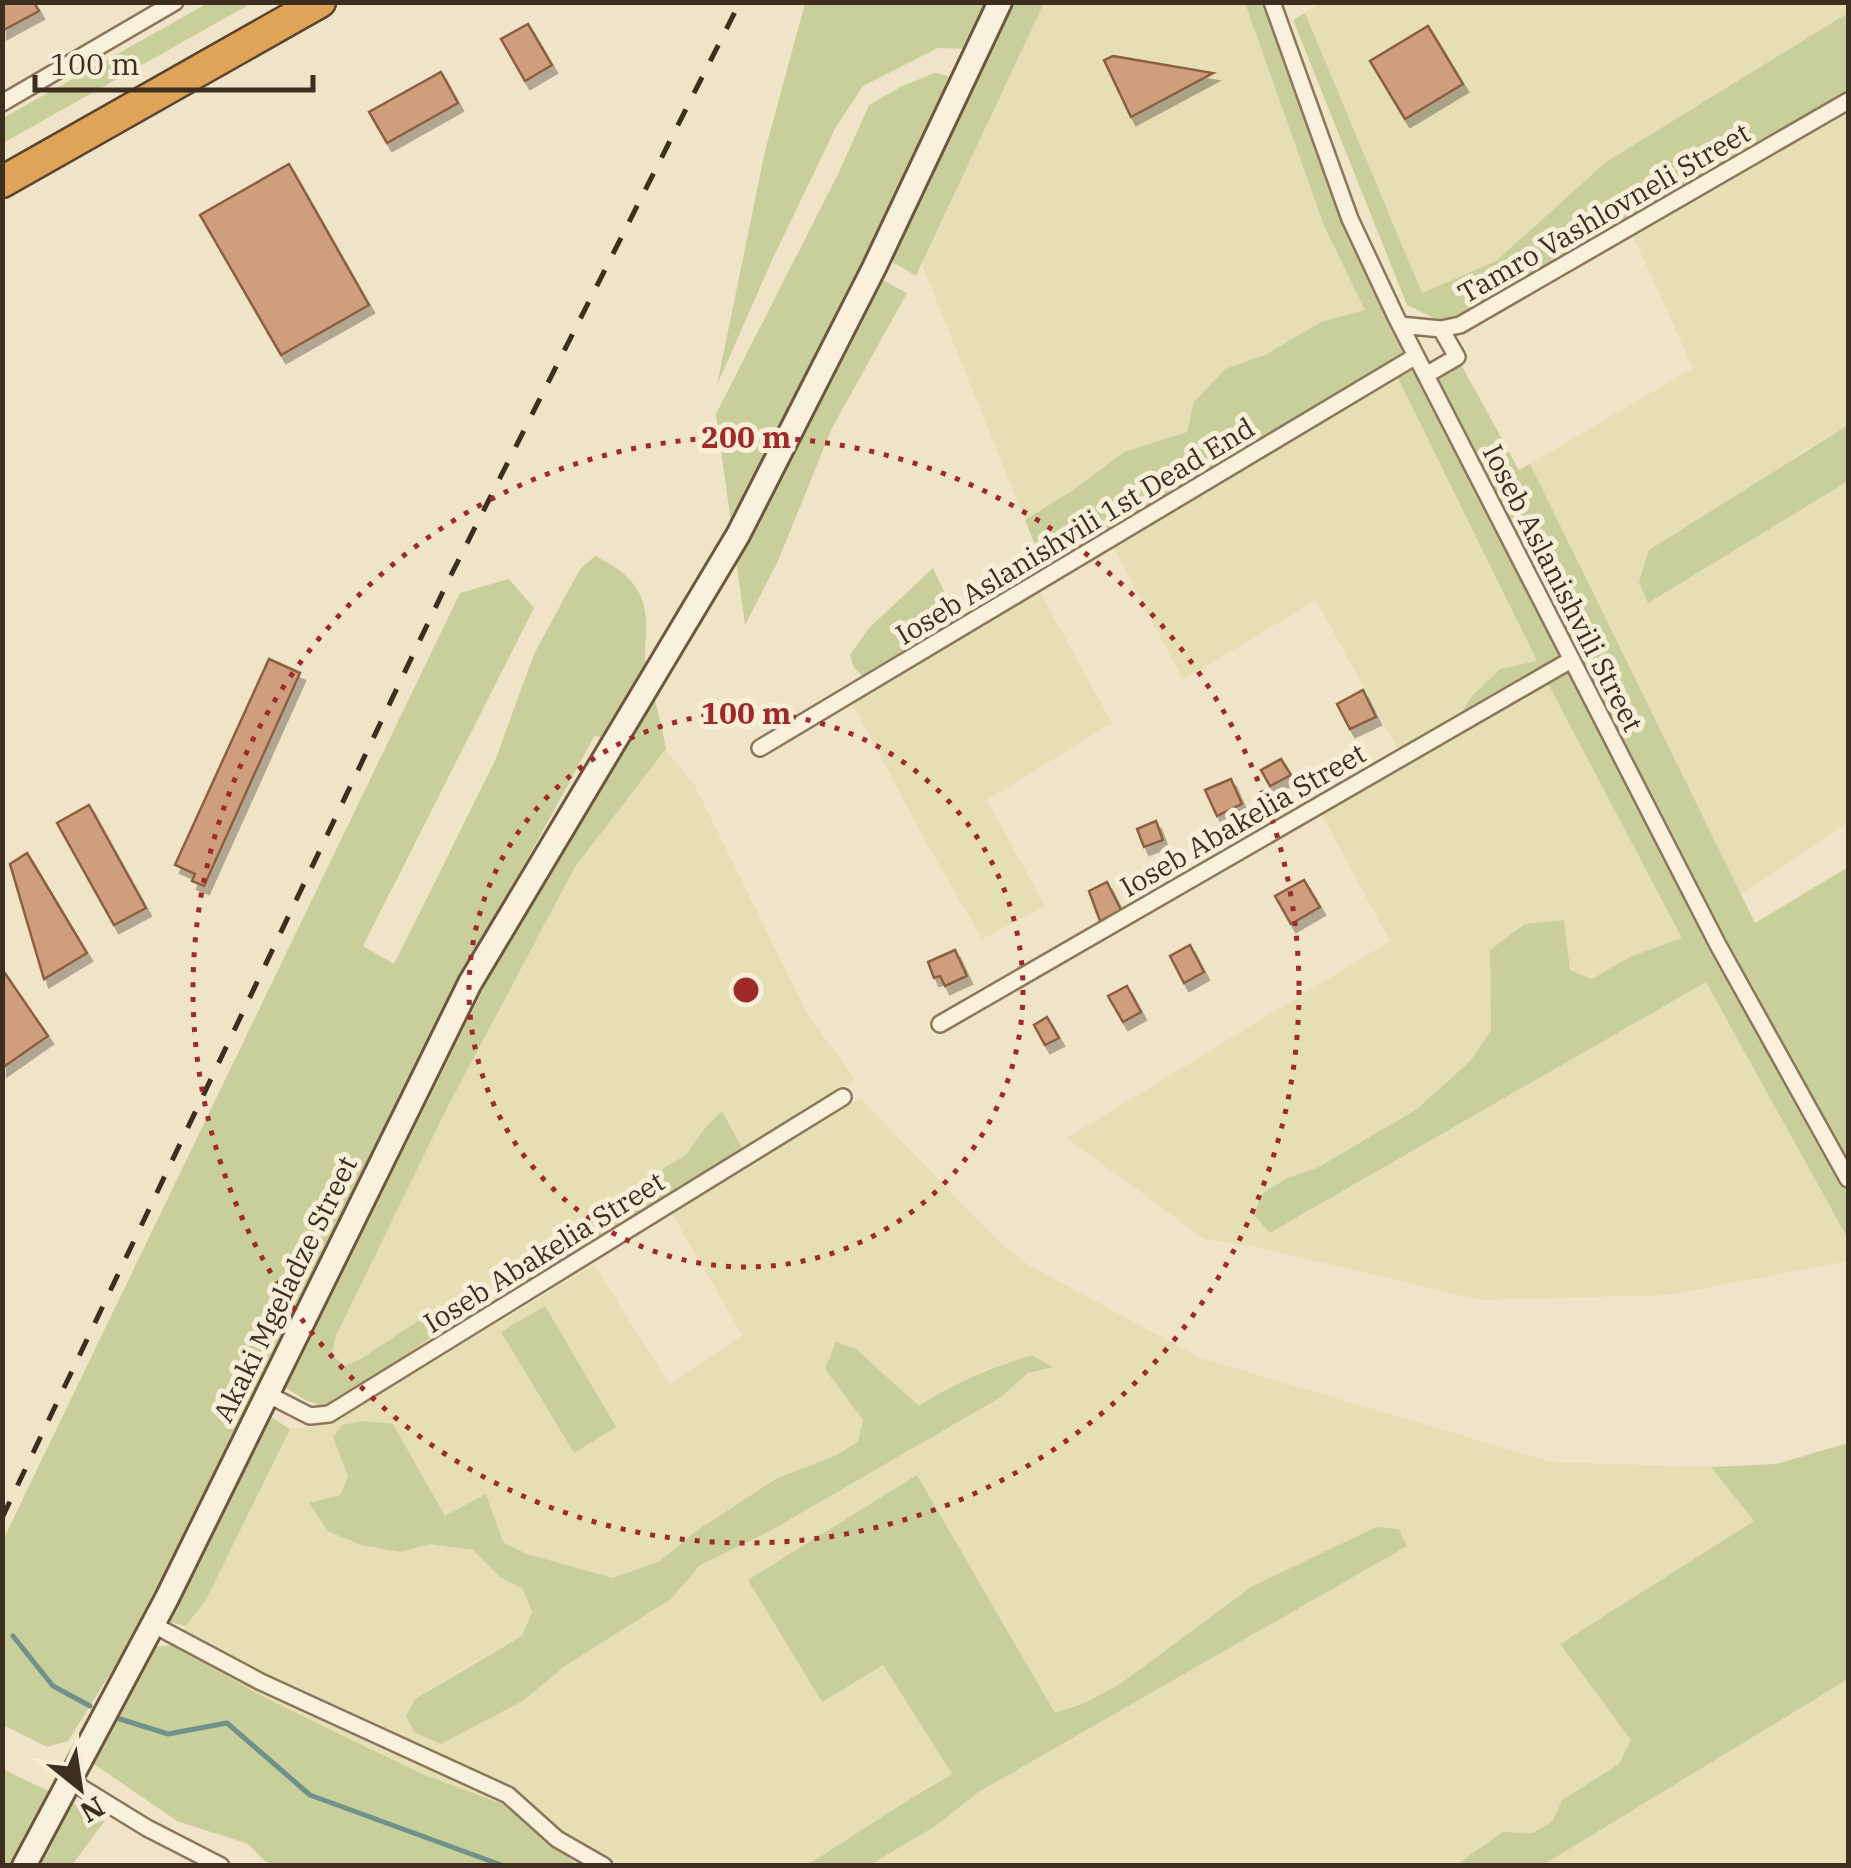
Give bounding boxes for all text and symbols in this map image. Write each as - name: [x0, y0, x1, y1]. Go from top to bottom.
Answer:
- scale bar: [35, 30, 312, 92]
- text: 100 m: [50, 44, 140, 83]
- street label: Tamro Vashlovneli Street: [1451, 114, 1756, 311]
- street label: Ioseb Aslanishvili 1st Dead End: [889, 409, 1261, 653]
- text: 200 m: [701, 417, 791, 456]
- street label: Ioseb Aslanishvili Street: [1475, 438, 1652, 738]
- text: 100 m: [701, 693, 791, 732]
- street label: Ioseb Abakelia Street: [1113, 734, 1372, 905]
- centre of rings: [728, 972, 764, 1008]
- street label: Akaki Mgeladze Street: [204, 1150, 365, 1428]
- street label: Ioseb Abakelia Street: [416, 1162, 671, 1341]
- north arrow: [30, 1738, 130, 1838]
- text: N: [74, 1789, 112, 1832]

